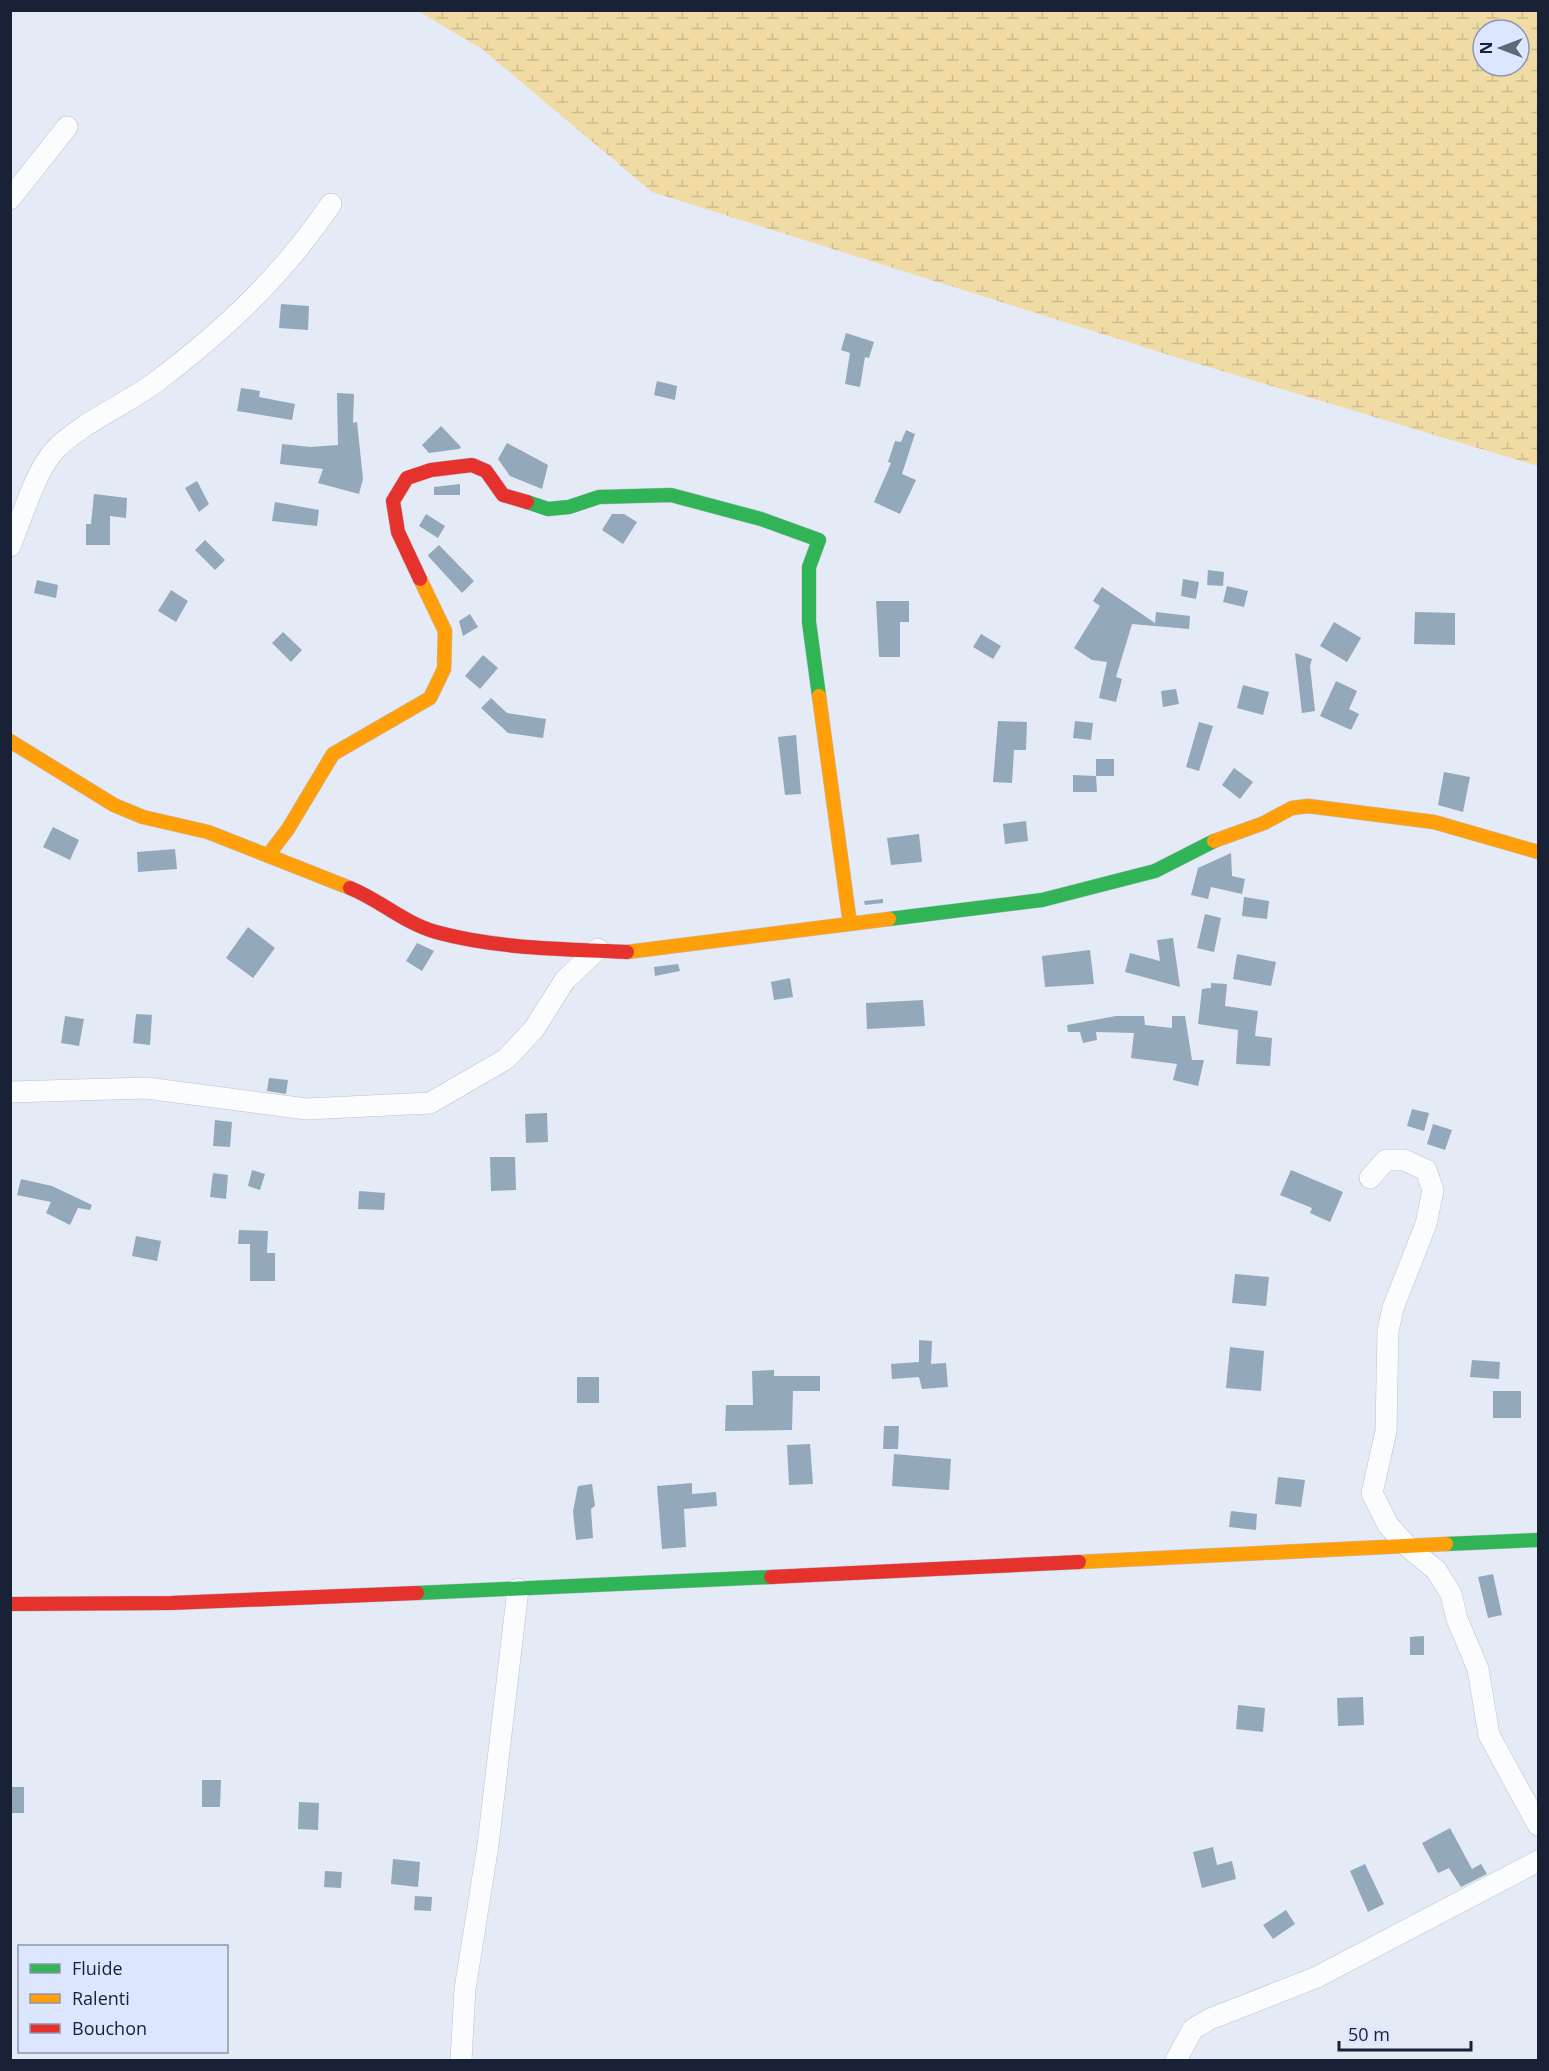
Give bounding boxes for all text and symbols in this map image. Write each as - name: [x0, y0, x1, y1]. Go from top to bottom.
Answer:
- north arrow: [1471, 18, 1531, 78]
- text: N: [1475, 41, 1497, 55]
- legend: [18, 1945, 228, 2053]
- text: Fluide: [72, 1956, 123, 1980]
- text: Ralenti: [72, 1986, 130, 2010]
- scale bar: [1339, 2014, 1471, 2052]
- text: Bouchon: [72, 2016, 147, 2040]
- text: 50 m: [1348, 2022, 1390, 2046]

